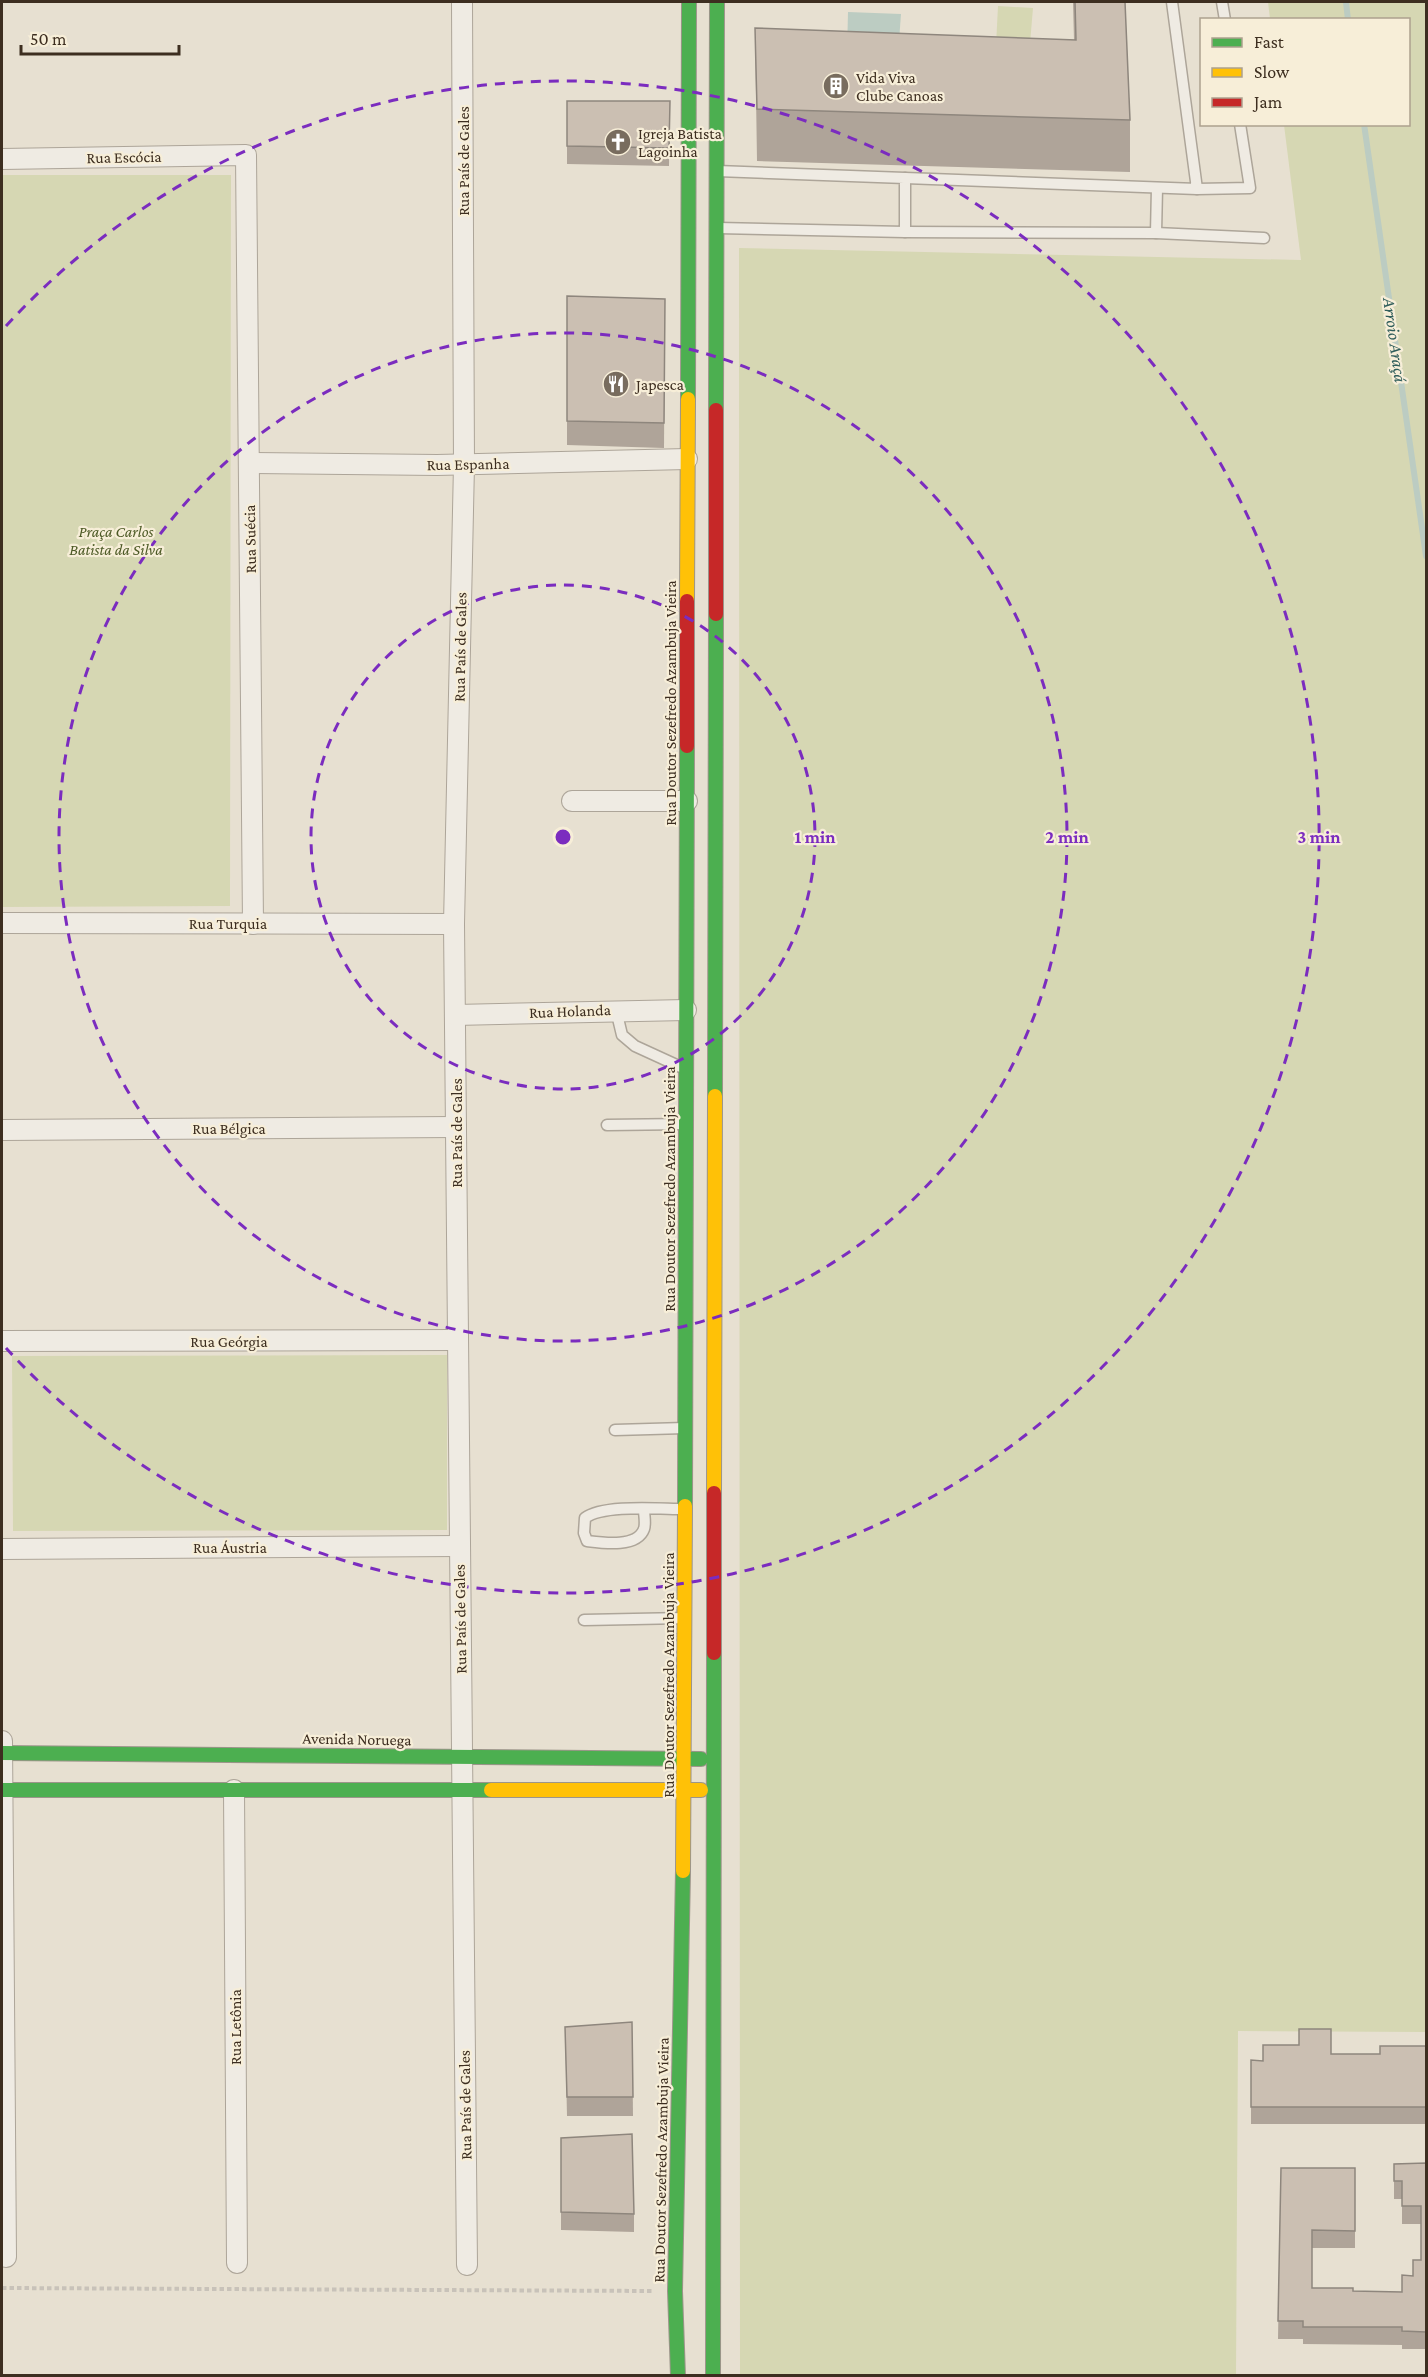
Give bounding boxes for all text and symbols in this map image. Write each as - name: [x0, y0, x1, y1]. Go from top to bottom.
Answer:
- scale bar: [21, 18, 178, 56]
- legend: [1200, 18, 1410, 126]
- text: 50 m: [30, 29, 67, 49]
- text: Fast: [1254, 32, 1285, 52]
- text: Slow: [1254, 62, 1290, 82]
- place label: Vida Viva Clube Canoas: [856, 69, 943, 104]
- building icon: Vida Viva Clube Canoas: [821, 71, 851, 101]
- text: Jam: [1252, 92, 1283, 112]
- street label: Rua País de Gales: [455, 106, 472, 216]
- place label: Igreja Batista Lagoinha: [638, 125, 722, 161]
- church icon: Igreja Batista Lagoinha: [603, 127, 633, 157]
- street label: Rua Escócia: [86, 148, 162, 166]
- water label: Arroio Araçá: [1379, 295, 1411, 384]
- restaurant icon: Japesca: [601, 369, 631, 399]
- place label: Japesca: [634, 376, 684, 394]
- street label: Rua Espanha: [426, 455, 510, 474]
- street label: Rua Suécia: [241, 504, 259, 574]
- park label: Praça Carlos Batista da Silva: [69, 523, 163, 558]
- street label: Rua Doutor Sezefredo Azambuja Vieira: [662, 580, 680, 826]
- street label: Rua País de Gales: [451, 592, 469, 702]
- centre of rings: [553, 827, 573, 847]
- text: 1 min: [795, 827, 836, 847]
- text: 2 min: [1045, 827, 1089, 847]
- text: 3 min: [1297, 827, 1341, 847]
- street label: Rua Turquia: [189, 915, 268, 933]
- street label: Rua Holanda: [529, 1001, 612, 1021]
- street label: Rua Doutor Sezefredo Azambuja Vieira: [661, 1066, 679, 1312]
- street label: Rua País de Gales: [448, 1078, 465, 1188]
- street label: Rua Bélgica: [192, 1120, 266, 1138]
- street label: Rua Geórgia: [190, 1333, 268, 1351]
- street label: Rua Áustria: [193, 1539, 268, 1556]
- street label: Rua Doutor Sezefredo Azambuja Vieira: [660, 1552, 678, 1798]
- street label: Rua País de Gales: [451, 1564, 469, 1674]
- street label: Avenida Noruega: [302, 1730, 412, 1749]
- street label: Rua Letônia: [227, 1988, 244, 2065]
- street label: Rua Doutor Sezefredo Azambuja Vieira: [650, 2037, 673, 2283]
- street label: Rua País de Gales: [456, 2050, 474, 2160]

